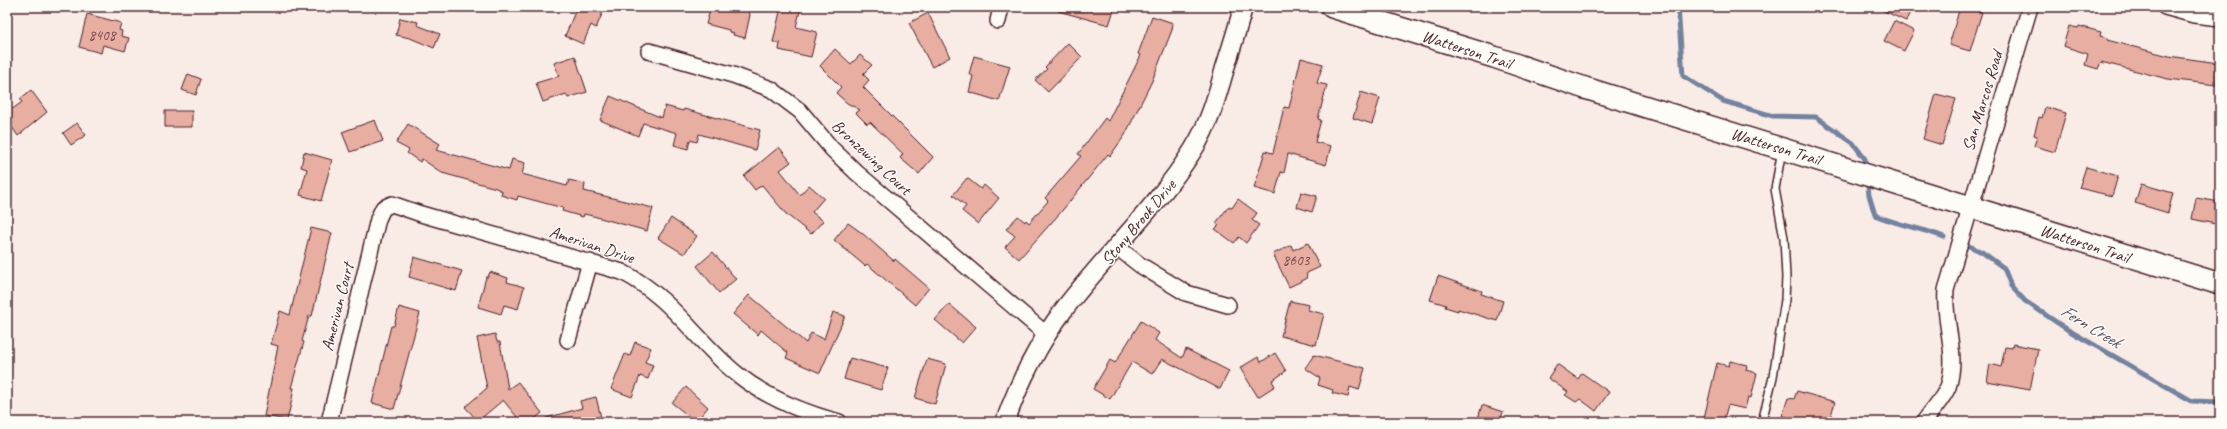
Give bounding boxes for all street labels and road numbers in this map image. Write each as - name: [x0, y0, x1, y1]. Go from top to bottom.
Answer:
- street label: Watterson Trail: [1420, 25, 1517, 75]
- street label: San Marcos Road: [1957, 46, 2009, 154]
- street label: Bronzewing Court: [827, 115, 918, 201]
- street label: Watterson Trail: [1728, 123, 1826, 171]
- street label: Stony Brook Drive: [1096, 174, 1181, 269]
- street label: Watterson Trail: [2038, 219, 2135, 269]
- street label: Amerivan Drive: [547, 221, 638, 268]
- street label: Amerivan Court: [316, 259, 359, 353]

